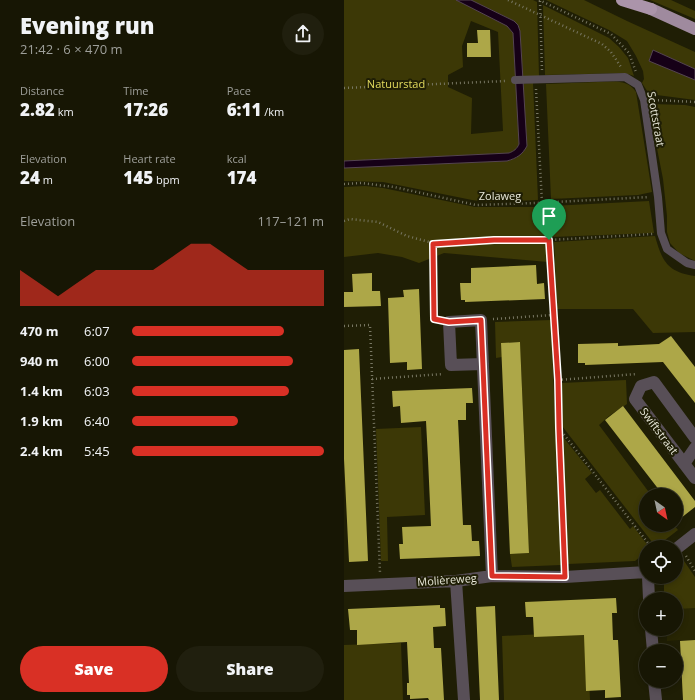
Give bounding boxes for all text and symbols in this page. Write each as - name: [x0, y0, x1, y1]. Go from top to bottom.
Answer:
- text: Evening run: [20, 10, 155, 40]
- button: share: [282, 13, 324, 55]
- text: 21:42 · 6 × 470 m: [20, 40, 123, 58]
- park label: Natuurstad: [367, 76, 425, 91]
- text: Distance: [20, 83, 64, 98]
- text: Time: [123, 83, 149, 98]
- text: Pace: [227, 83, 251, 98]
- street label: Scottstraat: [644, 90, 669, 148]
- text: 2.82: [20, 98, 55, 121]
- text: 17:26: [123, 98, 168, 121]
- text: 6:11: [227, 98, 261, 121]
- text: km: [55, 104, 74, 119]
- text: /km: [261, 104, 284, 119]
- text: Elevation: [20, 151, 67, 166]
- text: Heart rate: [123, 151, 176, 166]
- text: kcal: [227, 151, 247, 166]
- text: 24: [20, 166, 40, 189]
- text: 145: [123, 166, 153, 189]
- text: 174: [227, 166, 257, 189]
- text: m: [40, 172, 53, 187]
- text: bpm: [153, 172, 180, 187]
- street label: Zolaweg: [479, 188, 521, 203]
- pin: [532, 199, 566, 240]
- icon: arrive: [538, 205, 560, 227]
- text: Elevation: [20, 212, 75, 230]
- text: 117–121 m: [257, 212, 324, 230]
- text: 470 m: [20, 322, 58, 340]
- text: 6:07: [84, 322, 110, 340]
- text: 940 m: [20, 352, 58, 370]
- text: 6:00: [84, 352, 110, 370]
- text: 1.4 km: [20, 382, 63, 400]
- text: 6:03: [84, 382, 110, 400]
- street label: Swiftstraat: [637, 404, 682, 457]
- text: 1.9 km: [20, 412, 63, 430]
- text: 6:40: [84, 412, 110, 430]
- text: 2.4 km: [20, 442, 63, 460]
- text: 5:45: [84, 442, 110, 460]
- north arrow: [639, 488, 683, 532]
- map controls: [639, 488, 683, 688]
- button: locate: [639, 540, 683, 584]
- street label: Molièreweg: [417, 570, 477, 589]
- button: +: [639, 592, 683, 636]
- button: −: [639, 644, 683, 688]
- button: Save: [20, 646, 168, 692]
- button: Share: [176, 646, 324, 692]

